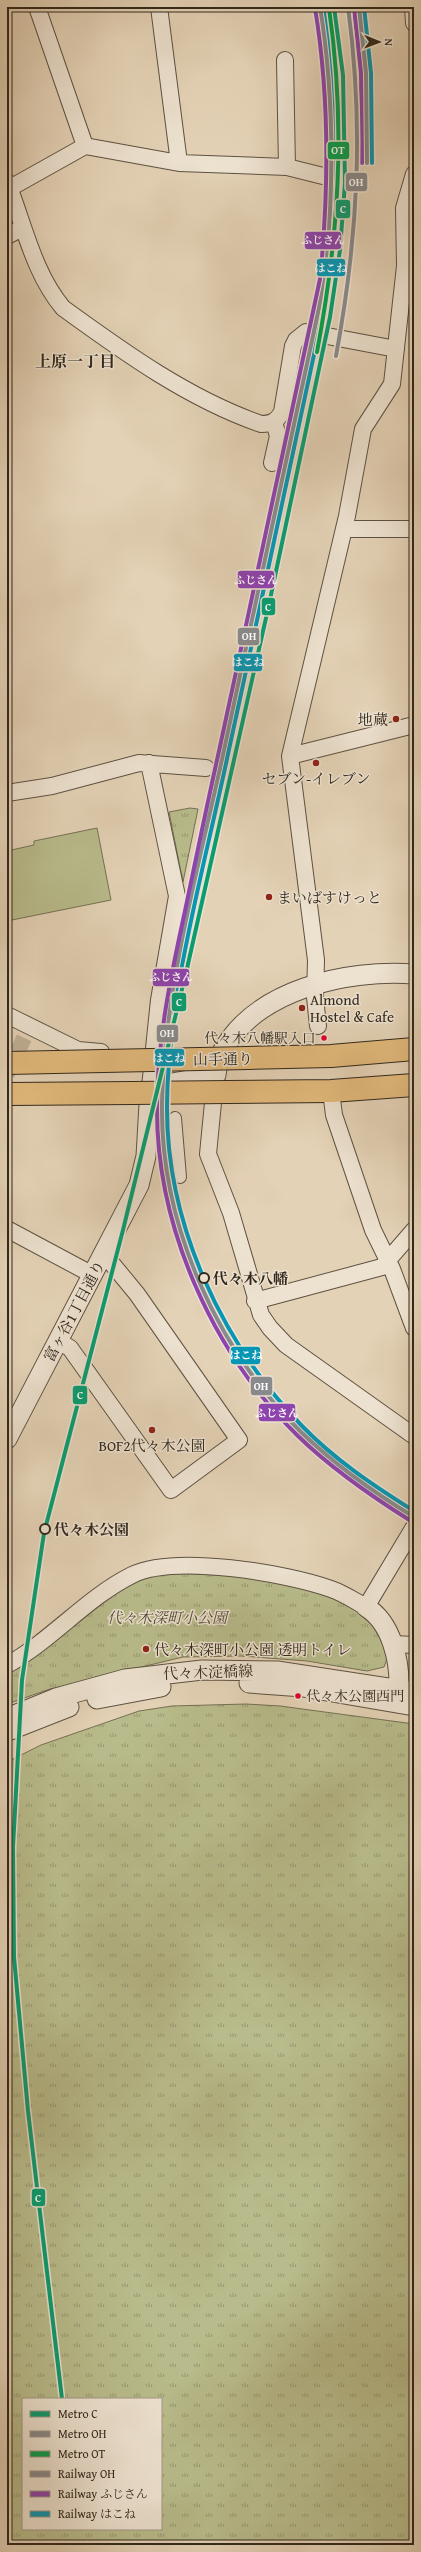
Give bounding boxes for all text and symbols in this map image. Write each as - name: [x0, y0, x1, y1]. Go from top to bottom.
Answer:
- north arrow: [359, 22, 399, 62]
- text: N: [381, 38, 397, 47]
- line badge: OT: [327, 141, 350, 160]
- text: OT: [331, 142, 345, 158]
- line badge: OH: [345, 172, 368, 192]
- text: OH: [349, 174, 364, 190]
- line badge: C: [335, 199, 351, 219]
- text: C: [340, 201, 346, 217]
- line badge: ふじさん: [304, 231, 342, 250]
- text: ふじさん: [301, 232, 345, 248]
- line badge: はこね: [316, 258, 346, 277]
- text: はこね: [315, 260, 348, 276]
- district label: 上原一丁目: [35, 349, 115, 373]
- line badge: ふじさん: [237, 570, 275, 589]
- text: ふじさん: [234, 572, 278, 588]
- line badge: C: [261, 597, 276, 616]
- text: C: [265, 599, 271, 615]
- line badge: OH: [237, 627, 260, 646]
- text: OH: [242, 628, 257, 644]
- line badge: はこね: [233, 653, 263, 672]
- text: はこね: [232, 654, 265, 670]
- place label: 地蔵: [358, 709, 388, 730]
- marker: 地蔵: [391, 714, 401, 724]
- marker: セブン-イレブン: [311, 758, 321, 768]
- place label: セブン-イレブン: [262, 768, 370, 789]
- place label: まいばすけっと: [277, 887, 382, 908]
- marker: まいばすけっと: [264, 892, 274, 902]
- line badge: ふじさん: [152, 968, 190, 987]
- text: ふじさん: [149, 969, 193, 985]
- place label: Almond Hostel & Cafe: [310, 989, 394, 1027]
- line badge: C: [171, 992, 187, 1012]
- text: C: [176, 994, 182, 1010]
- marker: Almond Hostel & Cafe: [297, 1003, 307, 1013]
- line badge: OH: [156, 1024, 179, 1043]
- text: OH: [160, 1025, 175, 1041]
- place label: 代々木八幡駅入口: [204, 1028, 316, 1048]
- marker: 代々木八幡駅入口: [319, 1033, 329, 1043]
- line badge: はこね: [154, 1048, 185, 1067]
- street label: 山手通り: [193, 1048, 253, 1070]
- text: はこね: [153, 1050, 186, 1066]
- street label: 富ヶ谷1丁目通り: [38, 1257, 110, 1365]
- place label: 代々木八幡: [213, 1268, 288, 1289]
- marker: 代々木八幡: [198, 1272, 210, 1284]
- line badge: はこね: [230, 1346, 261, 1365]
- text: はこね: [230, 1347, 263, 1363]
- line badge: OH: [250, 1376, 273, 1396]
- text: OH: [254, 1378, 269, 1394]
- line badge: C: [72, 1385, 88, 1405]
- text: C: [77, 1387, 83, 1403]
- line badge: ふじさん: [258, 1403, 296, 1422]
- text: ふじさん: [255, 1405, 299, 1421]
- marker: BOF2代々木公園: [147, 1425, 157, 1435]
- place label: BOF2代々木公園: [98, 1435, 206, 1456]
- place label: 代々木公園: [54, 1519, 129, 1540]
- marker: 代々木公園: [39, 1523, 51, 1535]
- park label: 代々木深町小公園: [107, 1607, 230, 1628]
- place label: 代々木深町小公園 透明トイレ: [154, 1639, 352, 1660]
- marker: 代々木深町小公園 透明トイレ: [141, 1644, 151, 1654]
- street label: 代々木淀橋線: [163, 1660, 253, 1684]
- place label: 代々木公園西門: [306, 1686, 404, 1706]
- marker: 代々木公園西門: [293, 1691, 303, 1701]
- line badge: C: [31, 2188, 46, 2207]
- text: C: [35, 2190, 41, 2206]
- legend: [22, 2398, 162, 2530]
- text: Metro C: [58, 2405, 98, 2422]
- text: Metro OH: [58, 2425, 107, 2442]
- text: Metro OT: [58, 2445, 106, 2462]
- text: Railway OH: [58, 2465, 115, 2482]
- text: Railway ふじさん: [58, 2485, 148, 2502]
- text: Railway はこね: [58, 2505, 136, 2522]

